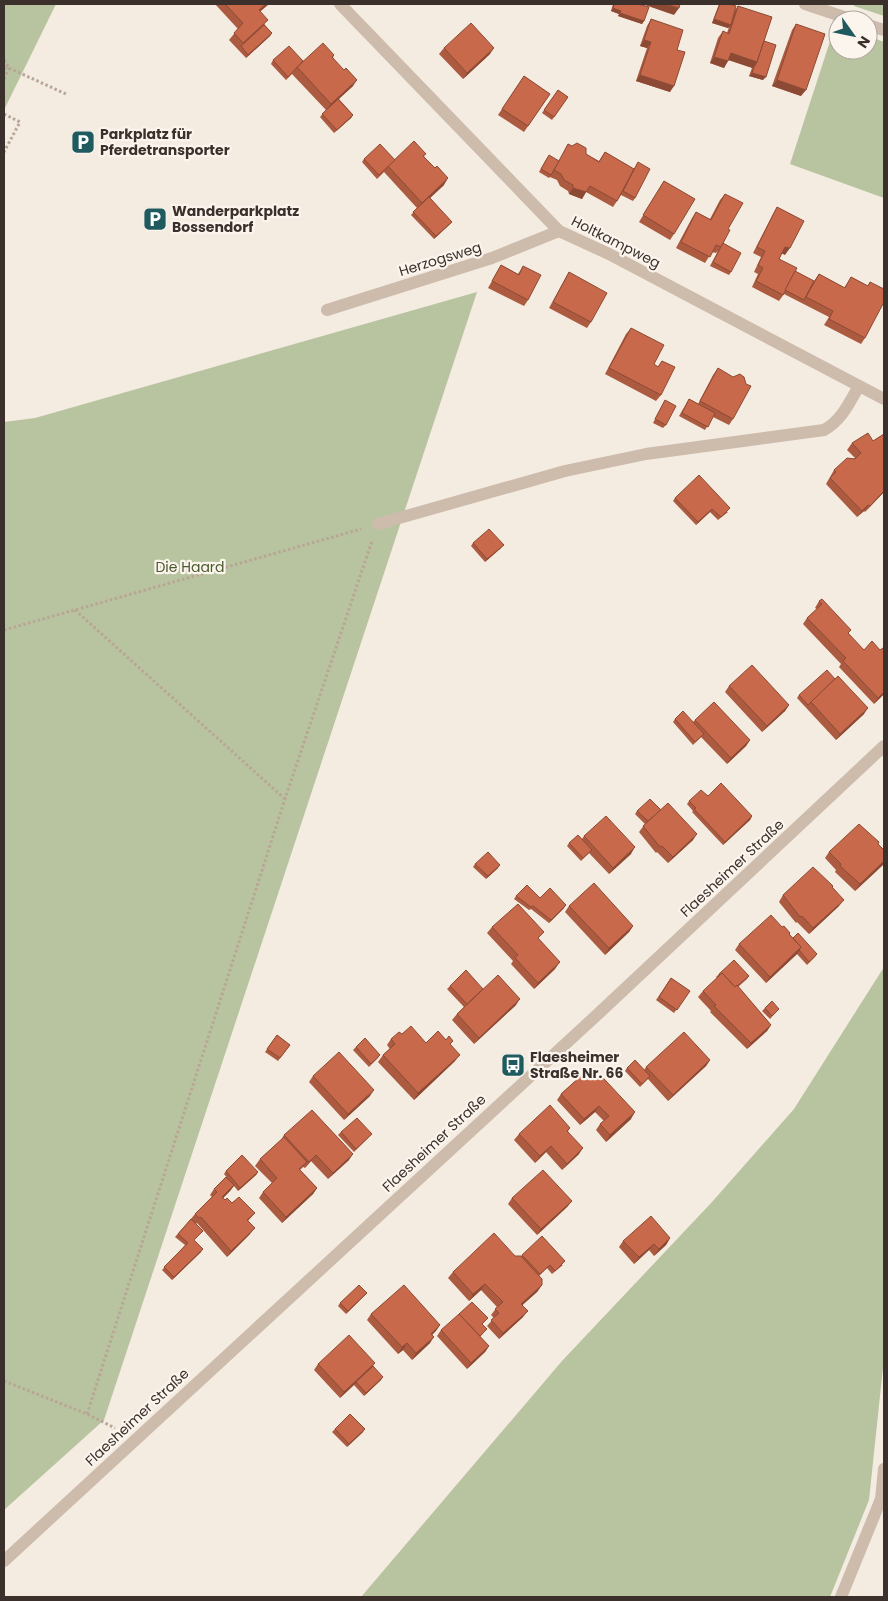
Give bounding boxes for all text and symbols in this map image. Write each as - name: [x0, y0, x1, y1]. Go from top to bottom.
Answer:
- north arrow: [828, 10, 878, 60]
- text: N: [853, 32, 875, 52]
- place label: Parkplatz für Pferdetransporter: [100, 124, 230, 160]
- parking icon: Parkplatz für Pferdetransporter: [70, 129, 96, 155]
- place label: Wanderparkplatz Bossendorf: [172, 201, 299, 237]
- parking icon: Wanderparkplatz Bossendorf: [142, 206, 168, 232]
- street label: Holtkampweg: [568, 211, 664, 273]
- street label: Herzogsweg: [396, 237, 484, 281]
- park label: Die Haard: [155, 557, 225, 577]
- street label: Flaesheimer Straße: [676, 814, 789, 921]
- place label: Flaesheimer Straße Nr. 66: [530, 1047, 623, 1083]
- bus stop icon: Flaesheimer Straße Nr. 66: [500, 1052, 526, 1078]
- street label: Flaesheimer Straße: [378, 1089, 491, 1196]
- street label: Flaesheimer Straße: [81, 1363, 194, 1470]

